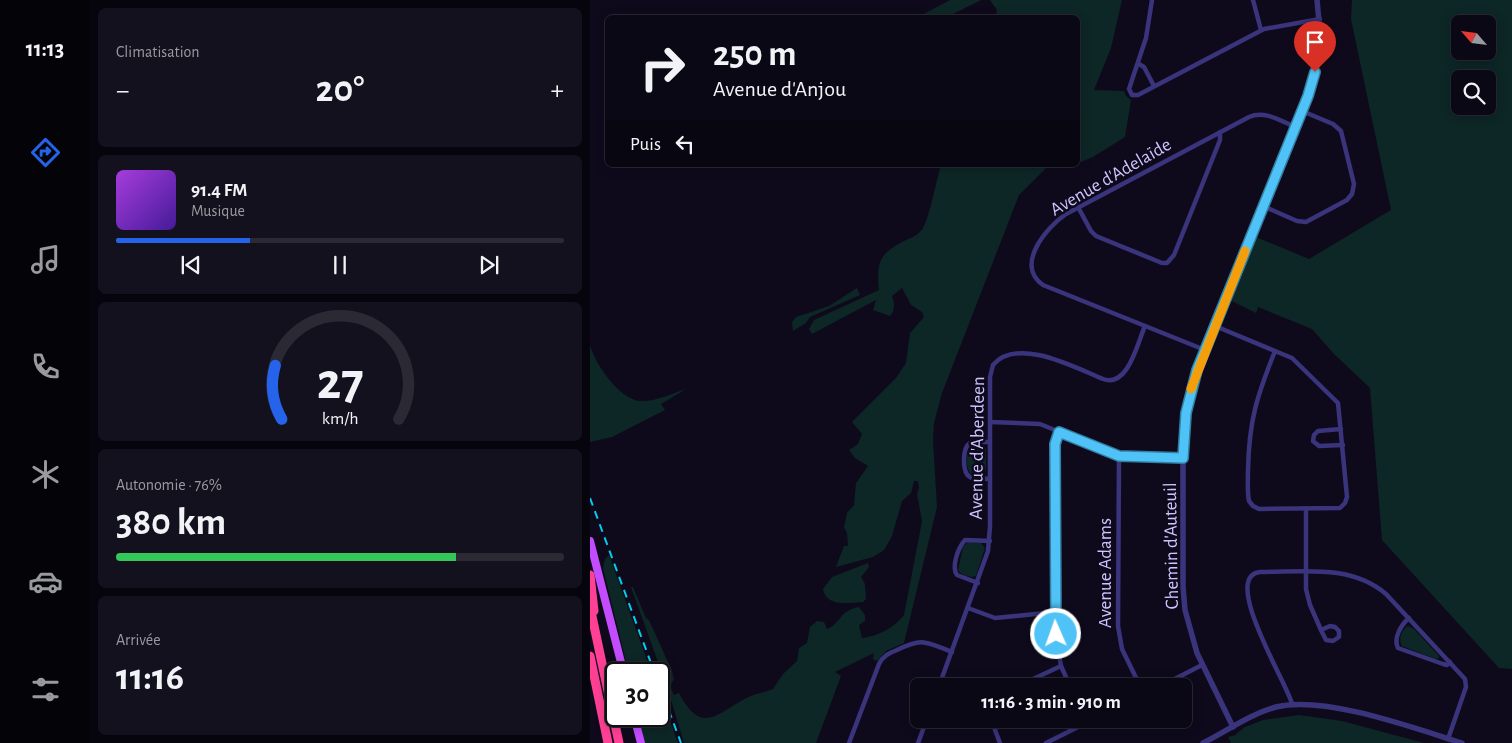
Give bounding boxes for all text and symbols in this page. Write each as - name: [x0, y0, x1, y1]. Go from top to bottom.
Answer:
- north arrow: [1451, 15, 1496, 60]
- map controls: [1451, 15, 1496, 115]
- pin: [1294, 21, 1336, 72]
- icon: arrive: [1301, 28, 1329, 56]
- icon: right: [630, 35, 695, 100]
- text: 250 m: [713, 37, 796, 72]
- text: 11:13: [26, 38, 64, 60]
- text: Climatisation: [116, 44, 200, 60]
- button: search: [1451, 70, 1496, 115]
- text: 20°: [316, 71, 364, 109]
- text: −: [116, 77, 129, 105]
- text: +: [551, 77, 564, 105]
- text: Avenue d'Anjou: [713, 78, 846, 100]
- icon: left: [671, 130, 699, 158]
- icon: directions: [28, 135, 63, 170]
- text: Puis: [630, 135, 661, 154]
- street label: Avenue d'Adelaïde: [1047, 135, 1175, 220]
- text: 91.4 FM: [191, 181, 247, 200]
- text: Musique: [191, 203, 245, 219]
- icon: music: [28, 242, 63, 277]
- icon: previous: [177, 251, 205, 279]
- icon: pause: [326, 251, 354, 279]
- icon: next: [475, 251, 503, 279]
- icon: phone: [28, 349, 63, 384]
- text: 27: [317, 356, 363, 408]
- street label: Avenue d'Aberdeen: [967, 376, 988, 520]
- text: km/h: [322, 410, 358, 428]
- icon: climate: [28, 457, 63, 492]
- text: Autonomie · 76%: [116, 477, 222, 493]
- street label: Chemin d'Auteuil: [1161, 482, 1182, 610]
- text: 380 km: [116, 504, 226, 542]
- street label: Avenue Adams: [1096, 518, 1115, 628]
- icon: car: [28, 564, 63, 599]
- position arrow: [1029, 607, 1081, 659]
- text: Arrivée: [116, 632, 161, 648]
- text: 11:16: [116, 659, 184, 697]
- speed limit sign: 30: [605, 662, 670, 727]
- icon: filters: [28, 672, 63, 707]
- text: 11:16 · 3 min · 910 m: [981, 693, 1121, 712]

